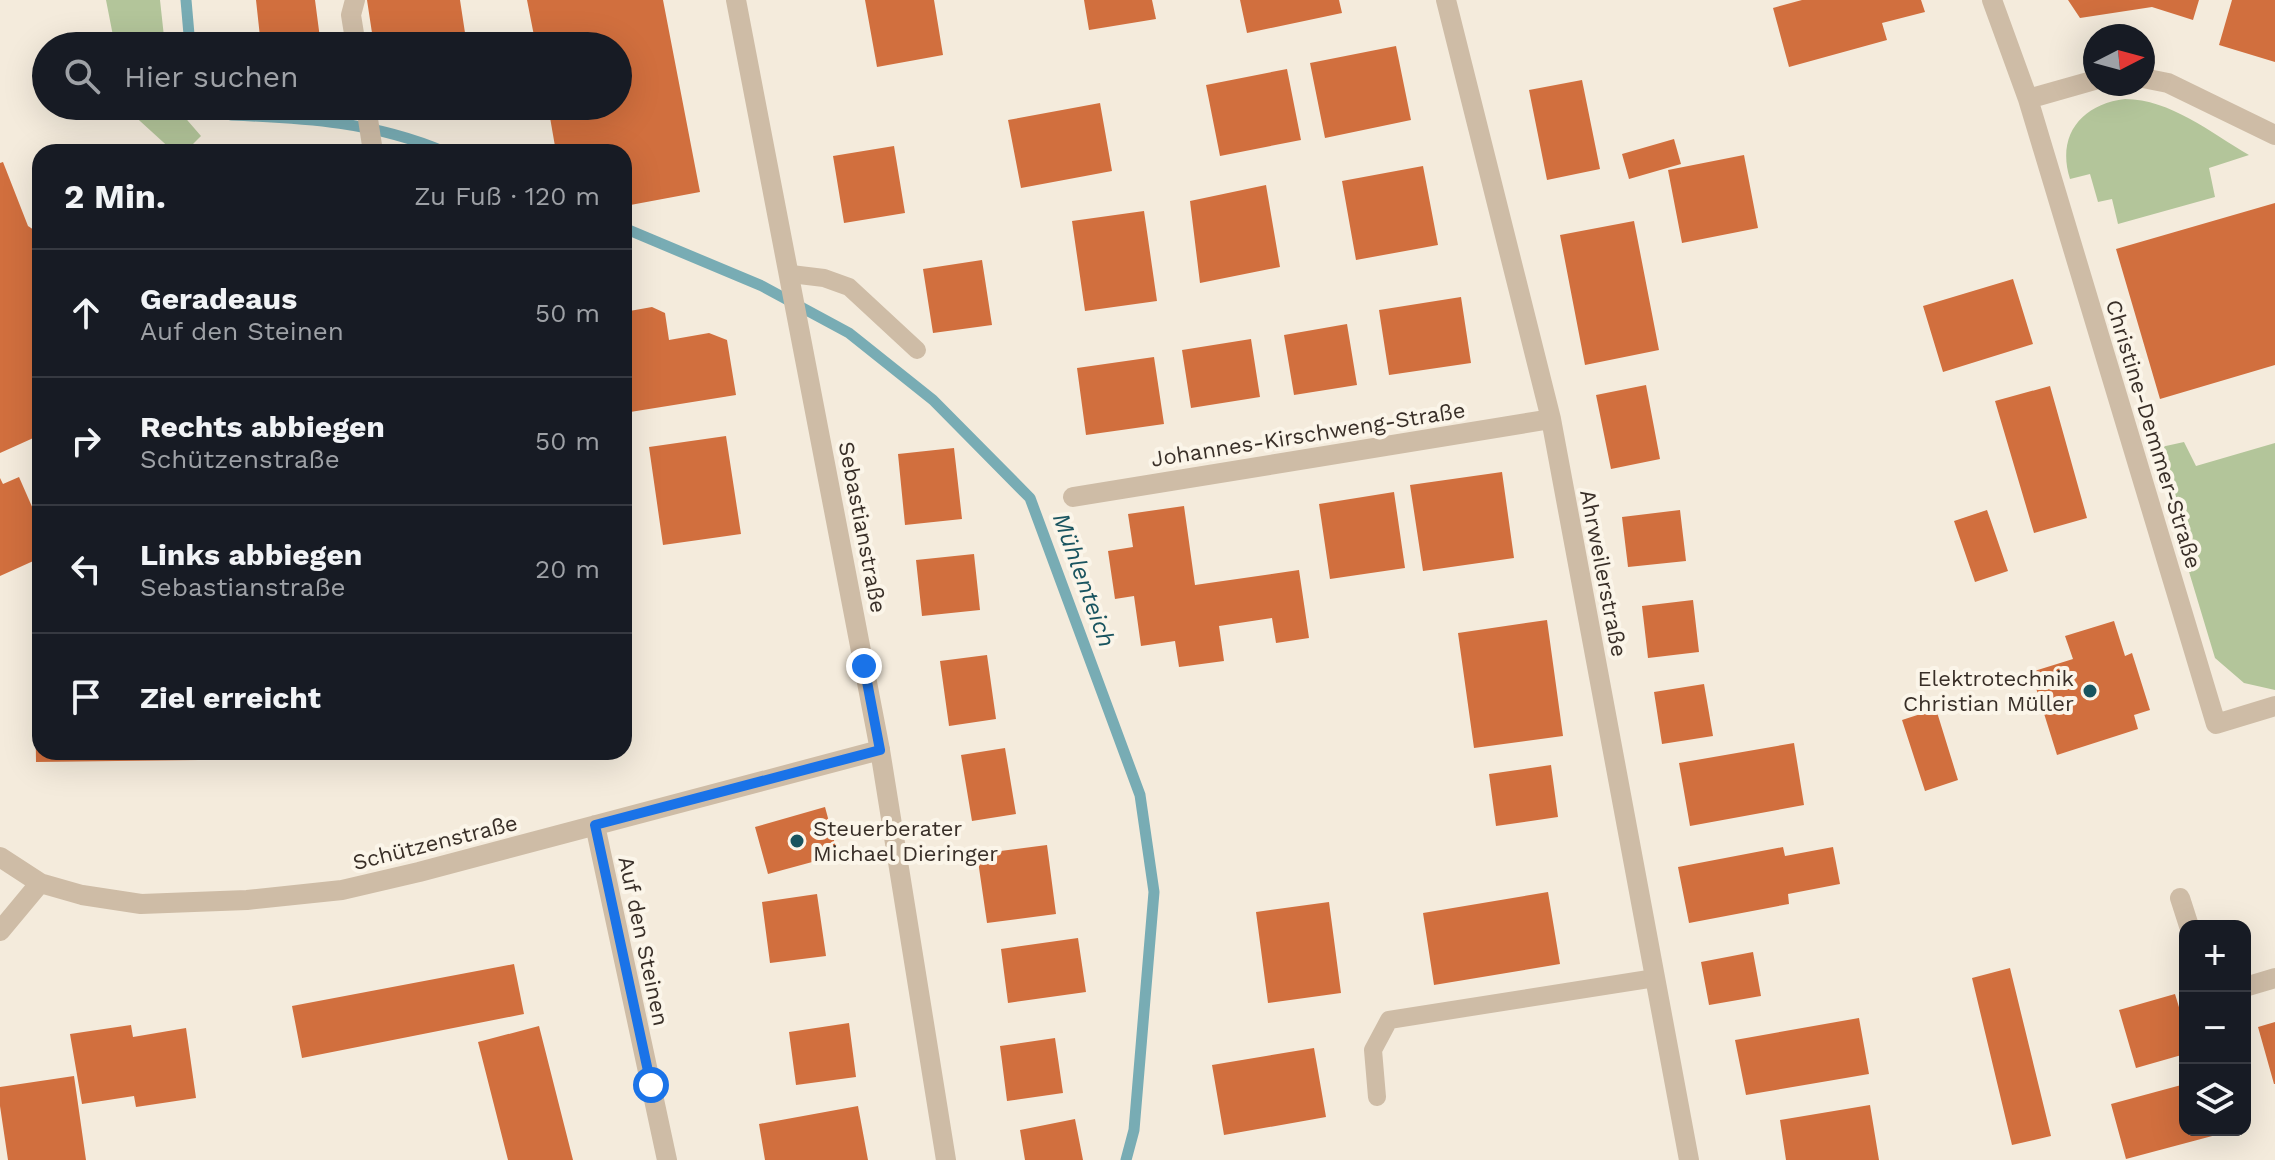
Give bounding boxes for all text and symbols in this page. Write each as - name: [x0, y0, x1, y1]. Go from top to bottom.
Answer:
- north arrow: [2083, 24, 2155, 96]
- search box: [32, 32, 632, 120]
- icon: search: [60, 54, 104, 98]
- text: Hier suchen: [124, 59, 299, 94]
- text: 2 Min.: [64, 176, 166, 216]
- text: Zu Fuß · 120 m: [414, 181, 600, 211]
- text: Geradeaus: [140, 281, 297, 316]
- icon: ahead: [64, 291, 108, 335]
- street label: Christine-Demmer-Straße: [2101, 297, 2206, 572]
- text: 50 m: [535, 298, 600, 328]
- text: Auf den Steinen: [140, 316, 344, 346]
- street label: Johannes-Kirschweng-Straße: [1149, 397, 1467, 472]
- text: Rechts abbiegen: [140, 409, 385, 444]
- icon: right: [64, 419, 108, 463]
- text: 50 m: [535, 426, 600, 456]
- street label: Sebastianstraße: [834, 439, 891, 615]
- text: Schützenstraße: [140, 444, 340, 474]
- street label: Ahrweilerstraße: [1575, 487, 1632, 659]
- water label: Mühlenteich: [1047, 509, 1121, 651]
- text: Links abbiegen: [140, 537, 362, 572]
- icon: left: [64, 547, 108, 591]
- text: 20 m: [535, 554, 600, 584]
- text: Sebastianstraße: [140, 572, 346, 602]
- route end: [846, 648, 882, 684]
- place label: Elektrotechnik Christian Müller: [1903, 666, 2074, 716]
- icon: arrive: [64, 675, 108, 719]
- text: Ziel erreicht: [140, 680, 321, 715]
- marker: Elektrotechnik Christian Müller: [2081, 682, 2099, 700]
- street label: Schützenstraße: [350, 810, 520, 875]
- place label: Steuerberater Michael Dieringer: [813, 816, 998, 866]
- marker: Steuerberater Michael Dieringer: [788, 832, 806, 850]
- street label: Auf den Steinen: [613, 854, 674, 1028]
- map controls: [2179, 920, 2251, 1136]
- button: +: [2179, 920, 2251, 992]
- button: −: [2179, 992, 2251, 1064]
- button: layers: [2179, 1064, 2251, 1136]
- route start: [633, 1067, 669, 1103]

